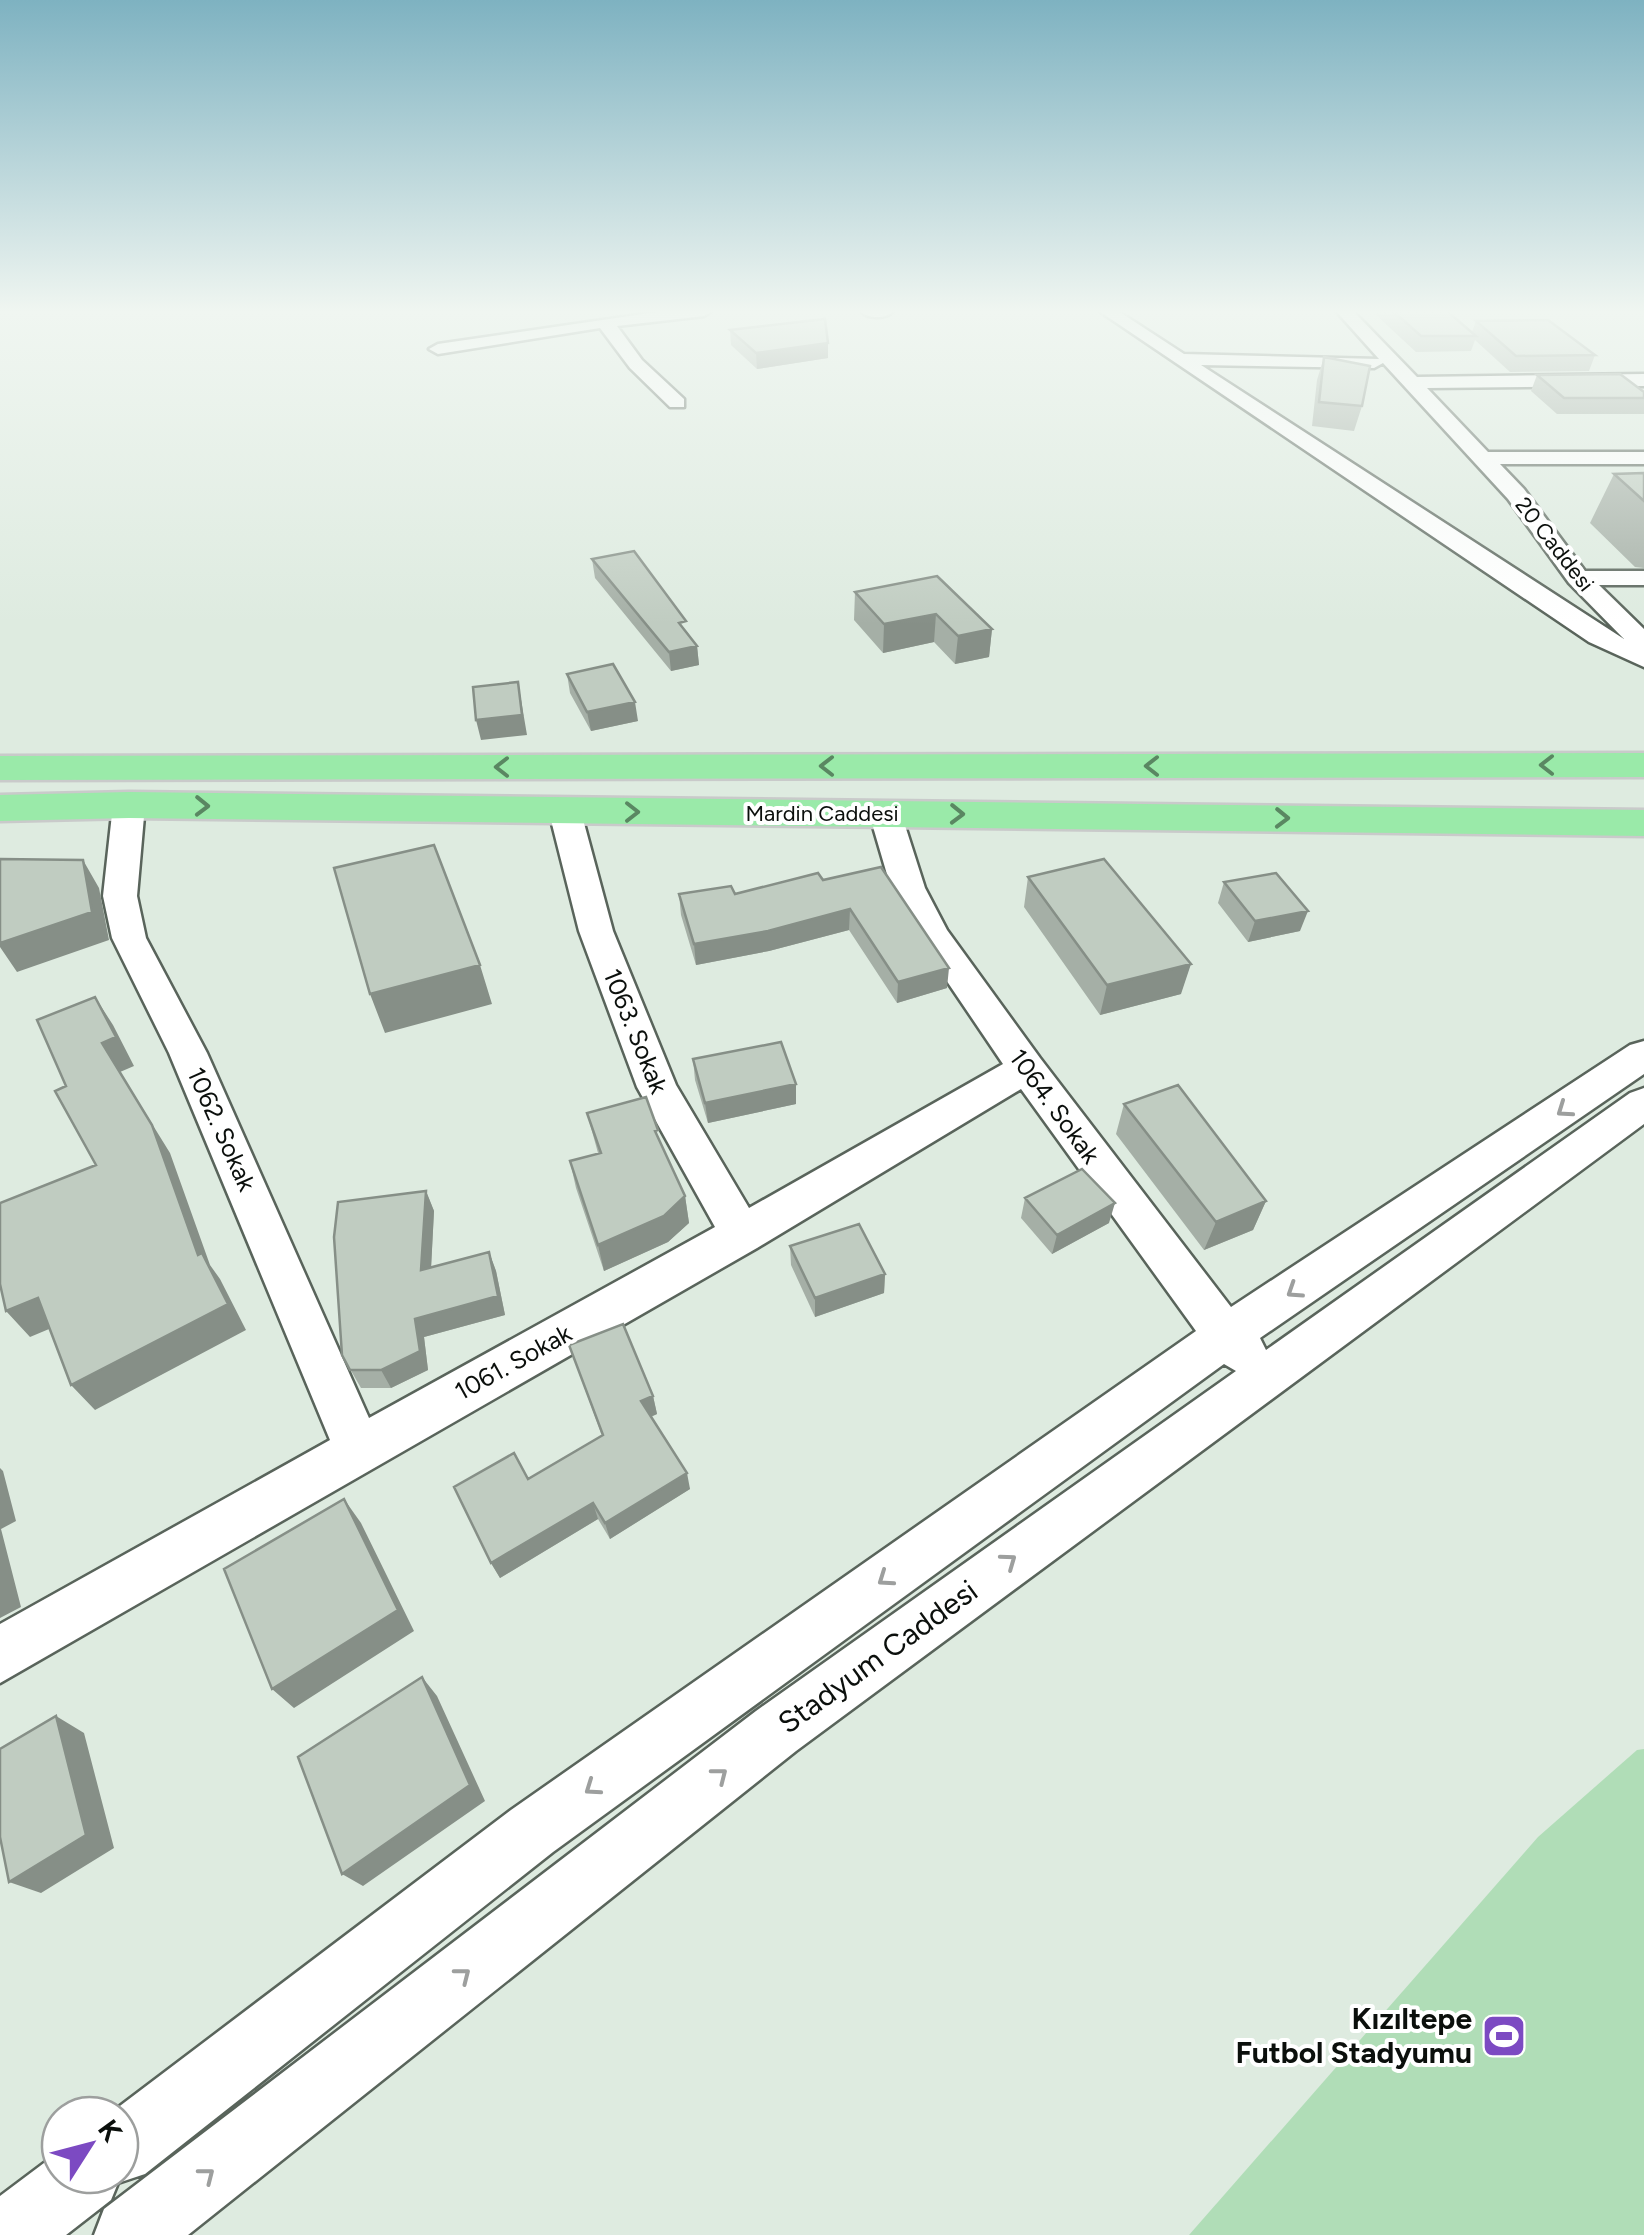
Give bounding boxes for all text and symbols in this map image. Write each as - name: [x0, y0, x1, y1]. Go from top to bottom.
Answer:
- street label: 20 Caddesi: [1509, 492, 1600, 597]
- one-way arrow: [1538, 754, 1554, 776]
- one-way arrow: [818, 755, 834, 777]
- one-way arrow: [1143, 755, 1158, 777]
- one-way arrow: [493, 756, 508, 778]
- one-way arrow: [196, 795, 211, 817]
- street label: Mardin Caddesi: [745, 800, 899, 827]
- one-way arrow: [626, 801, 641, 823]
- one-way arrow: [950, 803, 966, 825]
- one-way arrow: [1276, 807, 1291, 829]
- street label: 1063. Sokak: [597, 964, 675, 1099]
- street label: 1064. Sokak: [1003, 1043, 1107, 1170]
- street label: 1062. Sokak: [181, 1062, 263, 1196]
- one-way arrow: [1556, 1098, 1574, 1117]
- one-way arrow: [1286, 1279, 1304, 1298]
- street label: 1061. Sokak: [449, 1317, 577, 1406]
- one-way arrow: [998, 1555, 1016, 1573]
- one-way arrow: [878, 1567, 896, 1585]
- street label: Stadyum Caddesi: [771, 1572, 985, 1741]
- one-way arrow: [708, 1769, 726, 1787]
- one-way arrow: [585, 1776, 603, 1794]
- one-way arrow: [452, 1969, 470, 1987]
- place label: Kızıltepe Futbol Stadyumu: [1235, 2000, 1472, 2071]
- sports icon: Kızıltepe Futbol Stadyumu: [1481, 2013, 1527, 2059]
- north arrow: [40, 2095, 140, 2195]
- text: K: [91, 2113, 130, 2148]
- one-way arrow: [196, 2169, 214, 2187]

